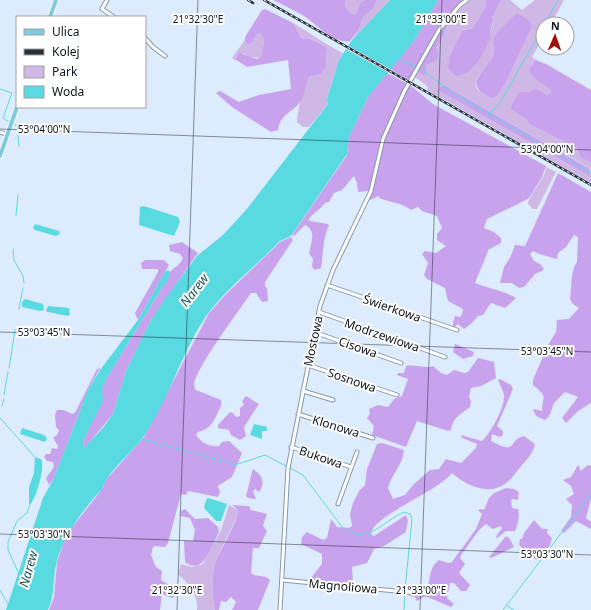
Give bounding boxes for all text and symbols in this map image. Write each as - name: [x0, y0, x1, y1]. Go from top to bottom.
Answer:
- text: 21°32'30"E: [173, 12, 223, 26]
- text: 21°33'00"E: [416, 12, 466, 26]
- legend: [16, 16, 146, 108]
- north arrow: [535, 16, 575, 56]
- text: N: [551, 18, 560, 33]
- text: Ulica: [52, 23, 79, 40]
- text: Kolej: [52, 43, 80, 60]
- text: Park: [52, 63, 78, 80]
- text: Woda: [52, 83, 84, 100]
- text: 53°04'00"N: [18, 122, 70, 136]
- text: 53°04'00"N: [521, 142, 573, 156]
- water label: Narew: [175, 269, 213, 310]
- street label: Świerkowa: [361, 290, 423, 326]
- street label: Mostowa: [299, 314, 327, 368]
- street label: Modrzewiowa: [342, 314, 422, 356]
- text: 53°03'45"N: [18, 325, 70, 339]
- street label: Cisowa: [336, 333, 380, 361]
- text: 53°03'45"N: [521, 344, 573, 358]
- street label: Sosnowa: [325, 364, 379, 396]
- street label: Klonowa: [310, 411, 362, 441]
- street label: Bukowa: [297, 442, 345, 472]
- text: 53°03'30"N: [18, 527, 70, 541]
- text: 53°03'30"N: [521, 547, 573, 561]
- water label: Narew: [14, 548, 42, 589]
- street label: Magnoliowa: [308, 575, 378, 597]
- text: 21°32'30"E: [152, 583, 202, 597]
- text: 21°33'00"E: [396, 583, 446, 597]

